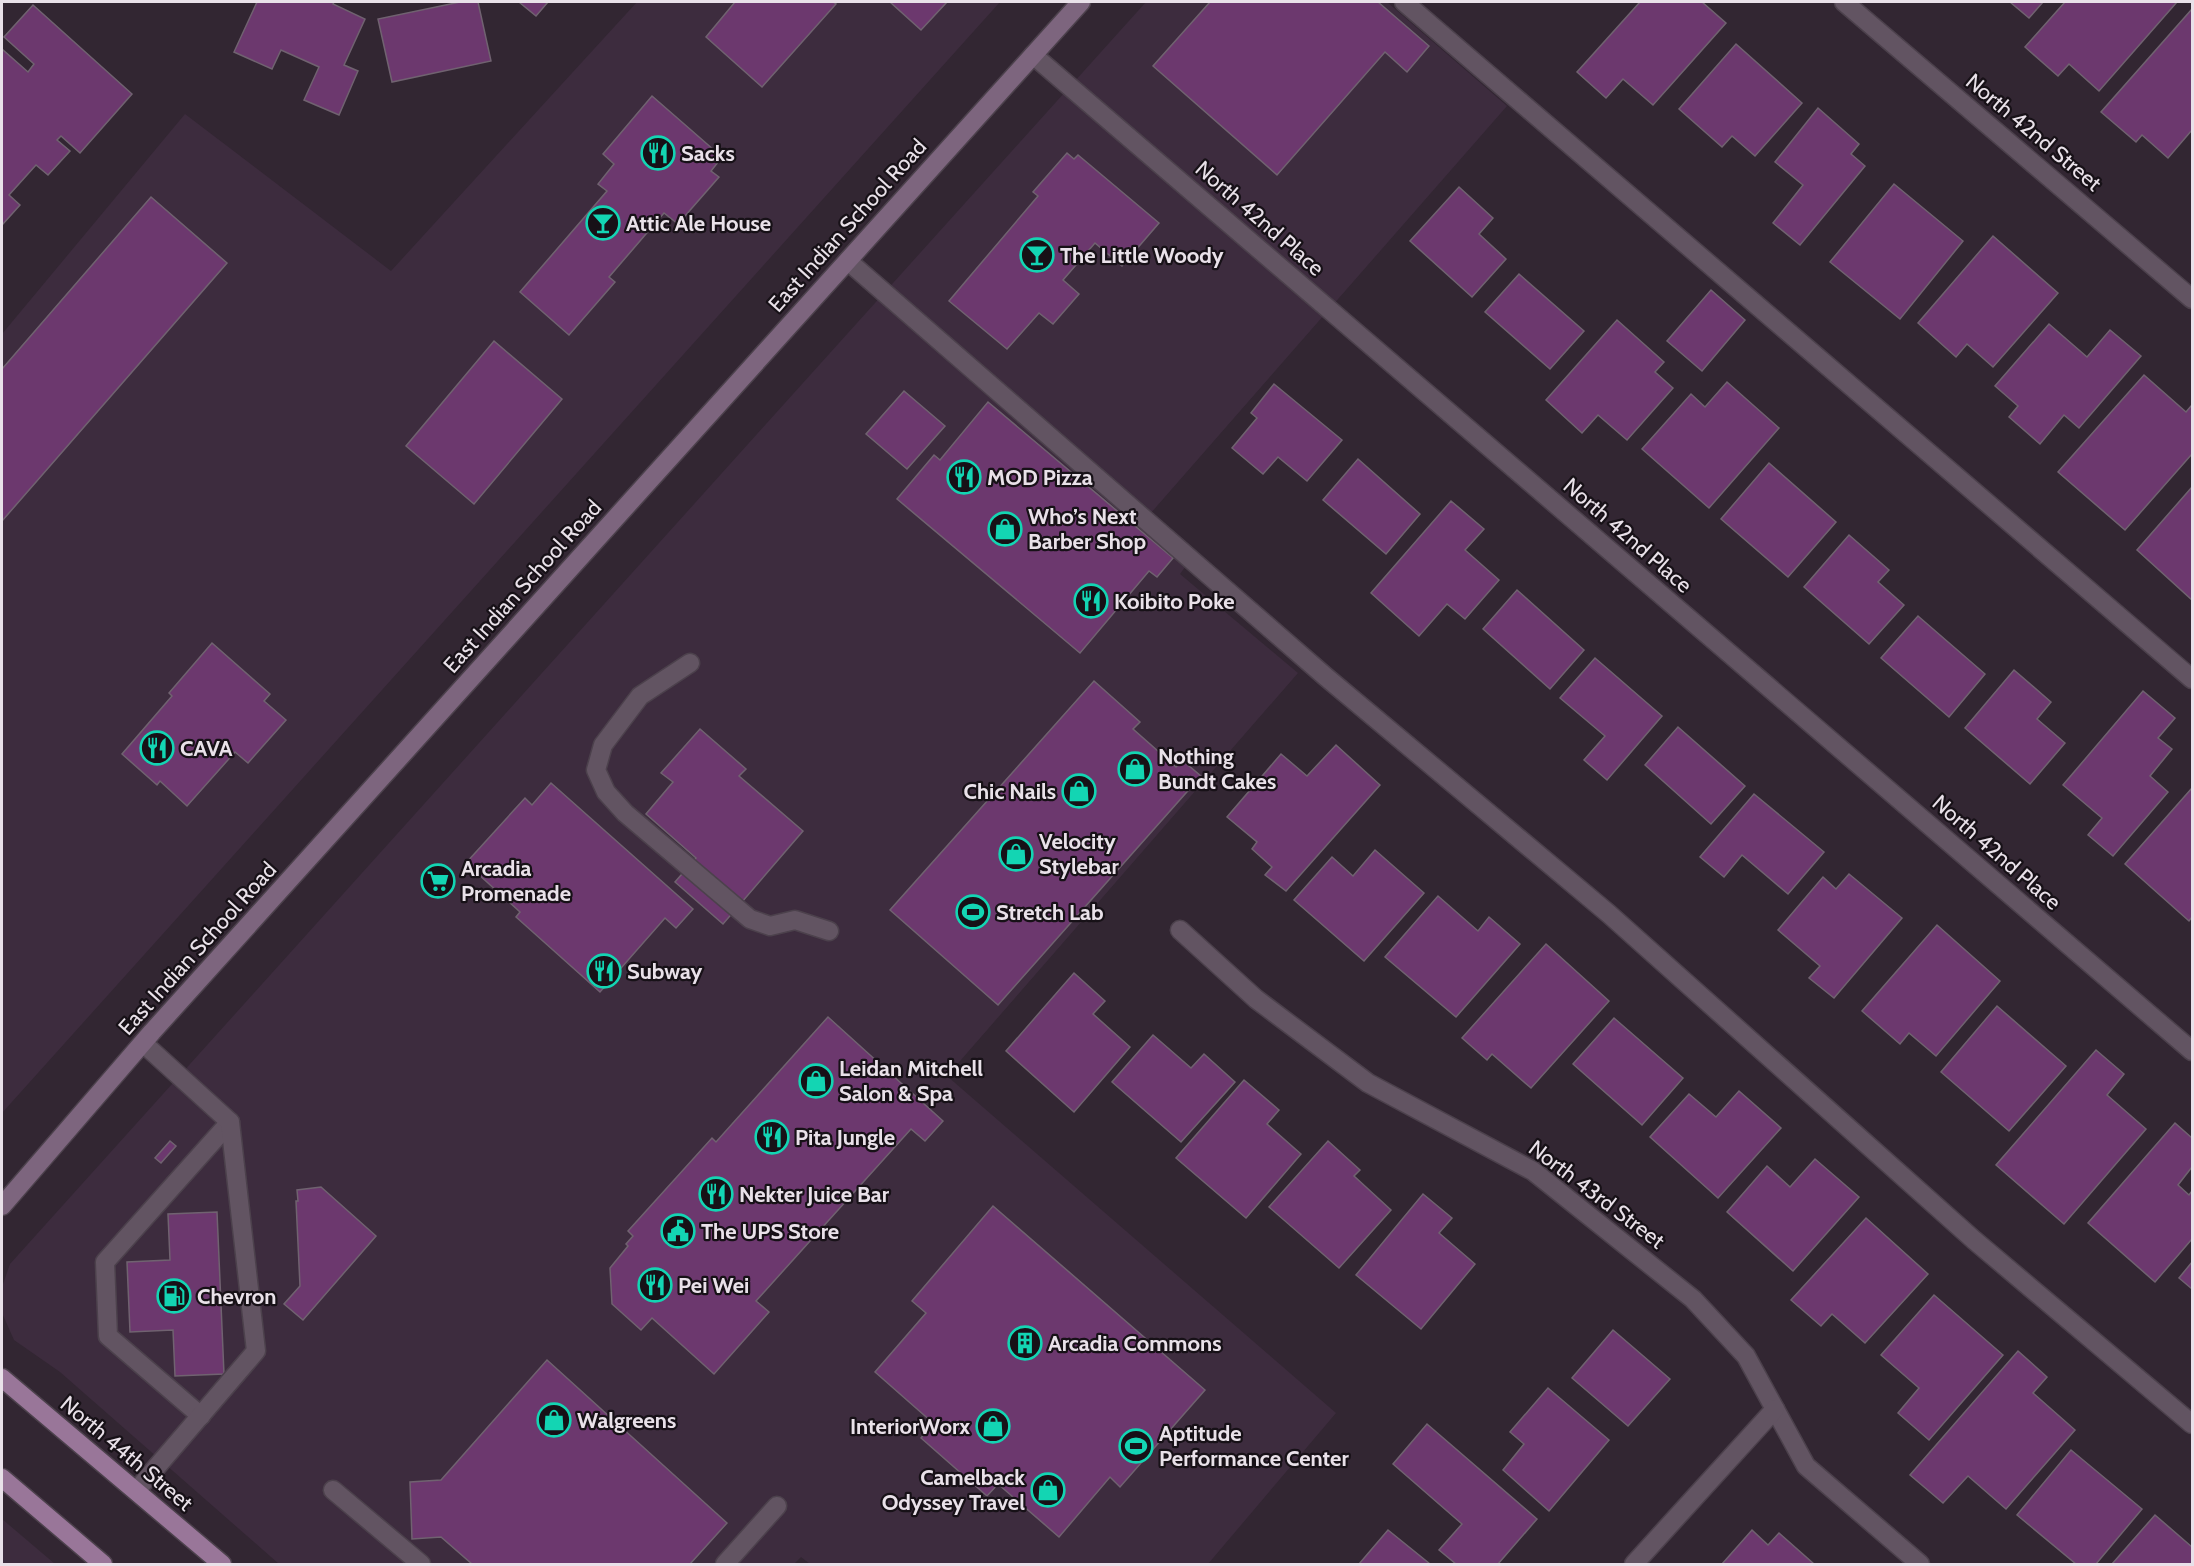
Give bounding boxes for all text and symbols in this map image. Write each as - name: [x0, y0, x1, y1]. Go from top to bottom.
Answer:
- street label: North 42nd Street: [1960, 68, 2107, 197]
- street label: East Indian School Road: [763, 133, 932, 317]
- restaurant icon: Sacks: [640, 135, 676, 171]
- place label: Sacks: [681, 140, 735, 167]
- street label: North 42nd Place: [1190, 155, 1329, 282]
- bar icon: Attic Ale House: [585, 205, 621, 241]
- place label: Attic Ale House: [626, 210, 771, 237]
- bar icon: The Little Woody: [1019, 237, 1055, 273]
- place label: The Little Woody: [1060, 242, 1224, 269]
- restaurant icon: MOD Pizza: [946, 459, 982, 495]
- place label: MOD Pizza: [987, 464, 1093, 491]
- street label: North 42nd Place: [1558, 472, 1697, 599]
- street label: East Indian School Road: [438, 494, 607, 678]
- place label: Who’s Next Barber Shop: [1028, 503, 1146, 555]
- shop icon: Who’s Next Barber Shop: [987, 511, 1023, 547]
- restaurant icon: Koibito Poke: [1073, 583, 1109, 619]
- place label: Koibito Poke: [1114, 588, 1235, 615]
- restaurant icon: CAVA: [139, 730, 175, 766]
- place label: CAVA: [180, 735, 233, 762]
- place label: Nothing Bundt Cakes: [1158, 743, 1276, 795]
- shop icon: Nothing Bundt Cakes: [1117, 751, 1153, 787]
- shop icon: Chic Nails: [1061, 773, 1097, 809]
- place label: Chic Nails: [964, 778, 1056, 805]
- street label: North 42nd Place: [1927, 789, 2066, 916]
- place label: Velocity Stylebar: [1039, 828, 1119, 880]
- shop icon: Velocity Stylebar: [998, 836, 1034, 872]
- place label: Arcadia Promenade: [461, 855, 571, 907]
- street label: East Indian School Road: [113, 856, 282, 1040]
- supermarket icon: Arcadia Promenade: [420, 863, 456, 899]
- sports icon: Stretch Lab: [955, 894, 991, 930]
- place label: Stretch Lab: [996, 899, 1104, 926]
- restaurant icon: Subway: [586, 953, 622, 989]
- place label: Subway: [627, 958, 703, 985]
- place label: Leidan Mitchell Salon & Spa: [839, 1055, 983, 1107]
- shop icon: Leidan Mitchell Salon & Spa: [798, 1063, 834, 1099]
- restaurant icon: Pita Jungle: [754, 1119, 790, 1155]
- place label: Pita Jungle: [795, 1124, 895, 1151]
- street label: North 43rd Street: [1523, 1134, 1671, 1255]
- restaurant icon: Nekter Juice Bar: [698, 1176, 734, 1212]
- place label: Nekter Juice Bar: [739, 1181, 890, 1208]
- public building icon: The UPS Store: [660, 1213, 696, 1249]
- place label: The UPS Store: [701, 1218, 839, 1245]
- restaurant icon: Pei Wei: [637, 1267, 673, 1303]
- place label: Pei Wei: [678, 1272, 749, 1299]
- fuel station icon: Chevron: [156, 1278, 192, 1314]
- place label: Chevron: [197, 1283, 276, 1310]
- building icon: Arcadia Commons: [1007, 1325, 1043, 1361]
- place label: Arcadia Commons: [1048, 1330, 1221, 1357]
- street label: North 44th Street: [55, 1390, 199, 1517]
- shop icon: Walgreens: [536, 1402, 572, 1438]
- place label: Walgreens: [577, 1407, 676, 1434]
- shop icon: InteriorWorx: [975, 1408, 1011, 1444]
- place label: InteriorWorx: [850, 1413, 970, 1440]
- place label: Aptitude Performance Center: [1159, 1420, 1349, 1472]
- sports icon: Aptitude Performance Center: [1118, 1428, 1154, 1464]
- place label: Camelback Odyssey Travel: [882, 1464, 1025, 1516]
- shop icon: Camelback Odyssey Travel: [1030, 1472, 1066, 1508]

